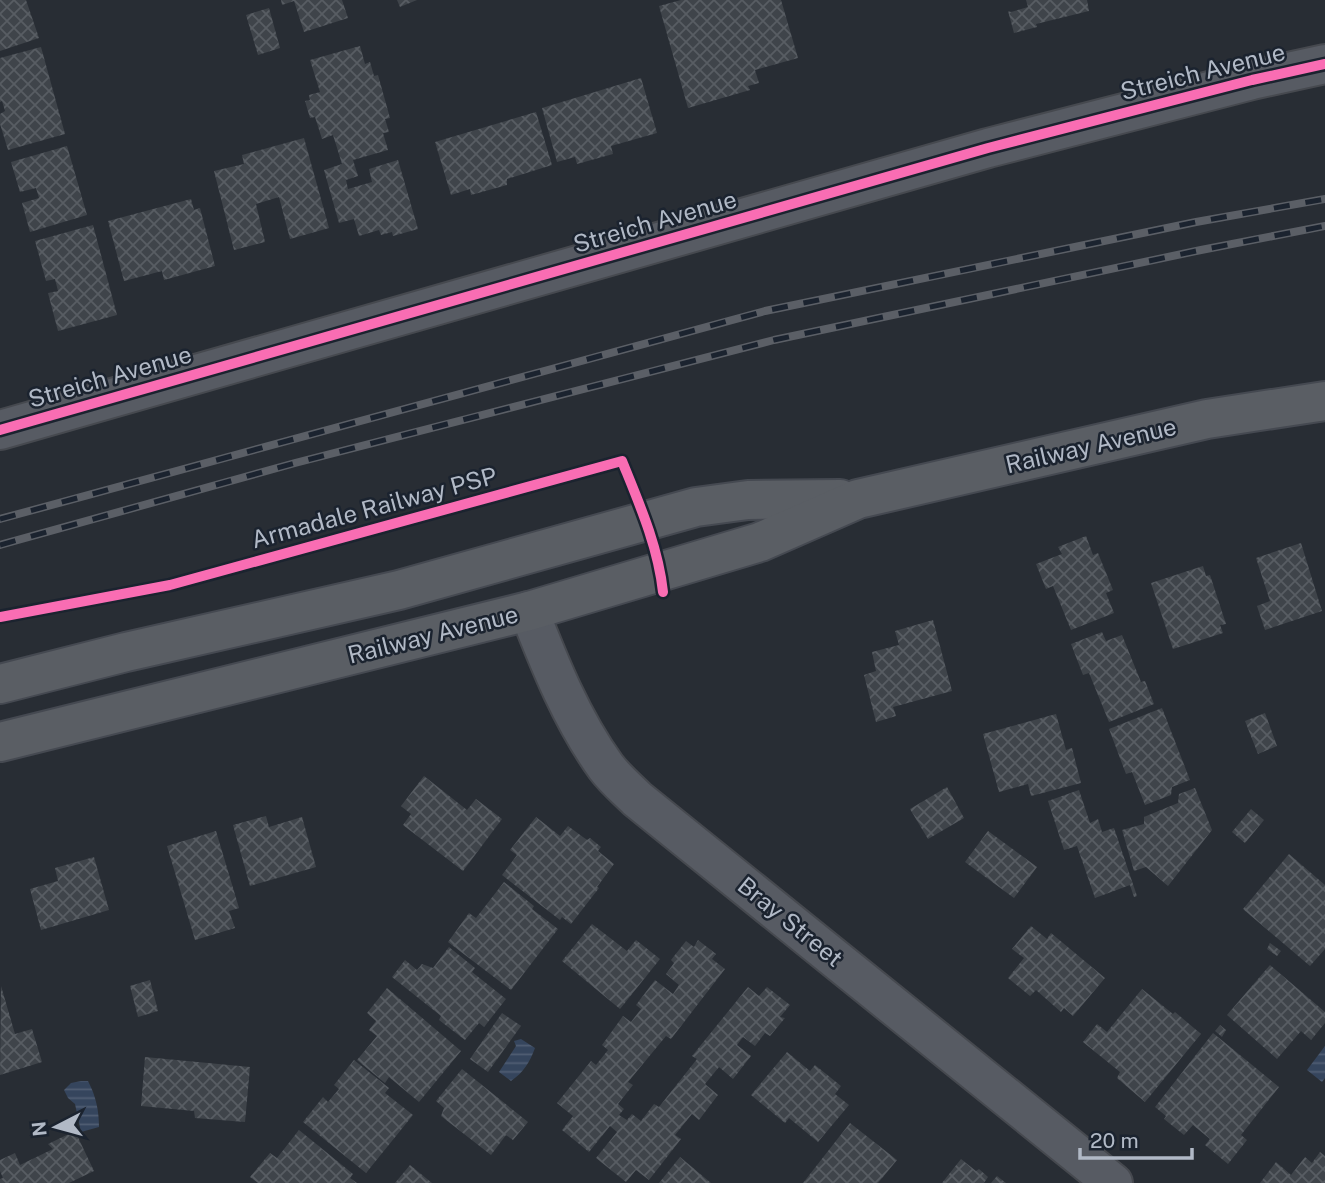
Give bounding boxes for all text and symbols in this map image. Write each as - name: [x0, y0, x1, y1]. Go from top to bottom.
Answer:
- street label: Streich Avenue: [1118, 37, 1288, 105]
- street label: Streich Avenue: [570, 184, 740, 258]
- street label: Streich Avenue: [25, 339, 195, 413]
- street label: Railway Avenue: [1003, 412, 1179, 478]
- street label: Armadale Railway PSP: [248, 461, 499, 553]
- street label: Railway Avenue: [345, 599, 521, 669]
- street label: Bray Street: [733, 871, 849, 972]
- north arrow: [21, 1092, 91, 1162]
- scale bar: [1080, 1116, 1192, 1160]
- text: N: [27, 1120, 51, 1137]
- text: 20 m: [1090, 1128, 1139, 1153]

